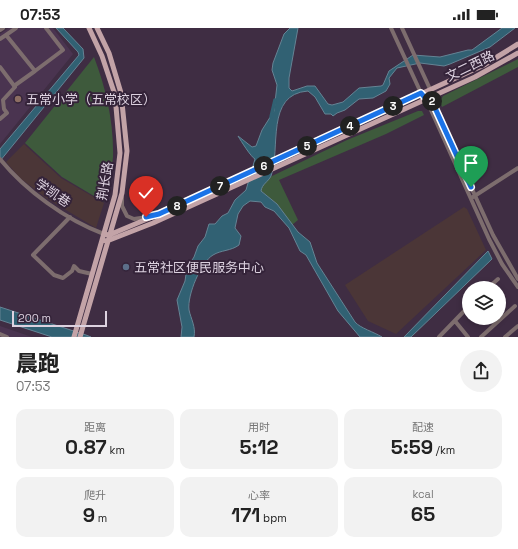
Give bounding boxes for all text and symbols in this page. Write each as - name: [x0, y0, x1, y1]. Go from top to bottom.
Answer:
- text: 07:53: [20, 5, 60, 24]
- street label: 文二西路: [443, 47, 497, 85]
- place label: 五常小学（五常校区）: [26, 91, 156, 108]
- pin: 2: [422, 91, 442, 111]
- marker: 五常小学（五常校区）: [13, 94, 23, 104]
- text: 2: [429, 94, 435, 108]
- pin: 3: [383, 96, 403, 116]
- text: 3: [390, 99, 396, 113]
- pin: 4: [340, 116, 360, 136]
- text: 4: [347, 119, 354, 133]
- pin: 5: [297, 136, 317, 156]
- text: 5: [304, 139, 310, 153]
- pin: [454, 146, 488, 187]
- icon: arrive: [460, 152, 482, 174]
- pin: 6: [254, 156, 274, 176]
- text: 6: [261, 159, 267, 173]
- street label: 荆长路: [93, 160, 117, 202]
- street label: 学凯巷: [32, 175, 74, 211]
- pin: [129, 176, 163, 217]
- pin: 7: [210, 176, 230, 196]
- text: 7: [217, 179, 223, 193]
- icon: check: [135, 182, 157, 204]
- pin: 8: [167, 196, 187, 216]
- text: 8: [174, 199, 180, 213]
- place label: 五常社区便民服务中心: [134, 259, 264, 276]
- marker: 五常社区便民服务中心: [121, 262, 131, 272]
- map controls: [462, 281, 506, 325]
- button: layers: [462, 281, 506, 325]
- scale bar: [12, 309, 107, 328]
- text: 200 m: [18, 311, 51, 325]
- text: 晨跑: [16, 349, 60, 377]
- button: share: [460, 350, 502, 392]
- text: 07:53: [16, 378, 50, 395]
- text: 距离: [84, 420, 106, 434]
- text: 用时: [248, 420, 270, 434]
- text: 配速: [412, 420, 434, 434]
- text: 0.87: [65, 434, 107, 460]
- text: 5:12: [240, 434, 278, 460]
- text: 5:59: [391, 434, 433, 460]
- text: km: [107, 443, 125, 457]
- text: /km: [433, 443, 455, 457]
- text: kcal: [412, 487, 434, 501]
- text: 爬升: [84, 488, 106, 502]
- text: 心率: [248, 488, 270, 502]
- text: 65: [411, 501, 435, 527]
- text: 9: [83, 502, 95, 528]
- text: 171: [231, 502, 260, 528]
- text: m: [95, 511, 107, 525]
- text: bpm: [260, 511, 287, 525]

